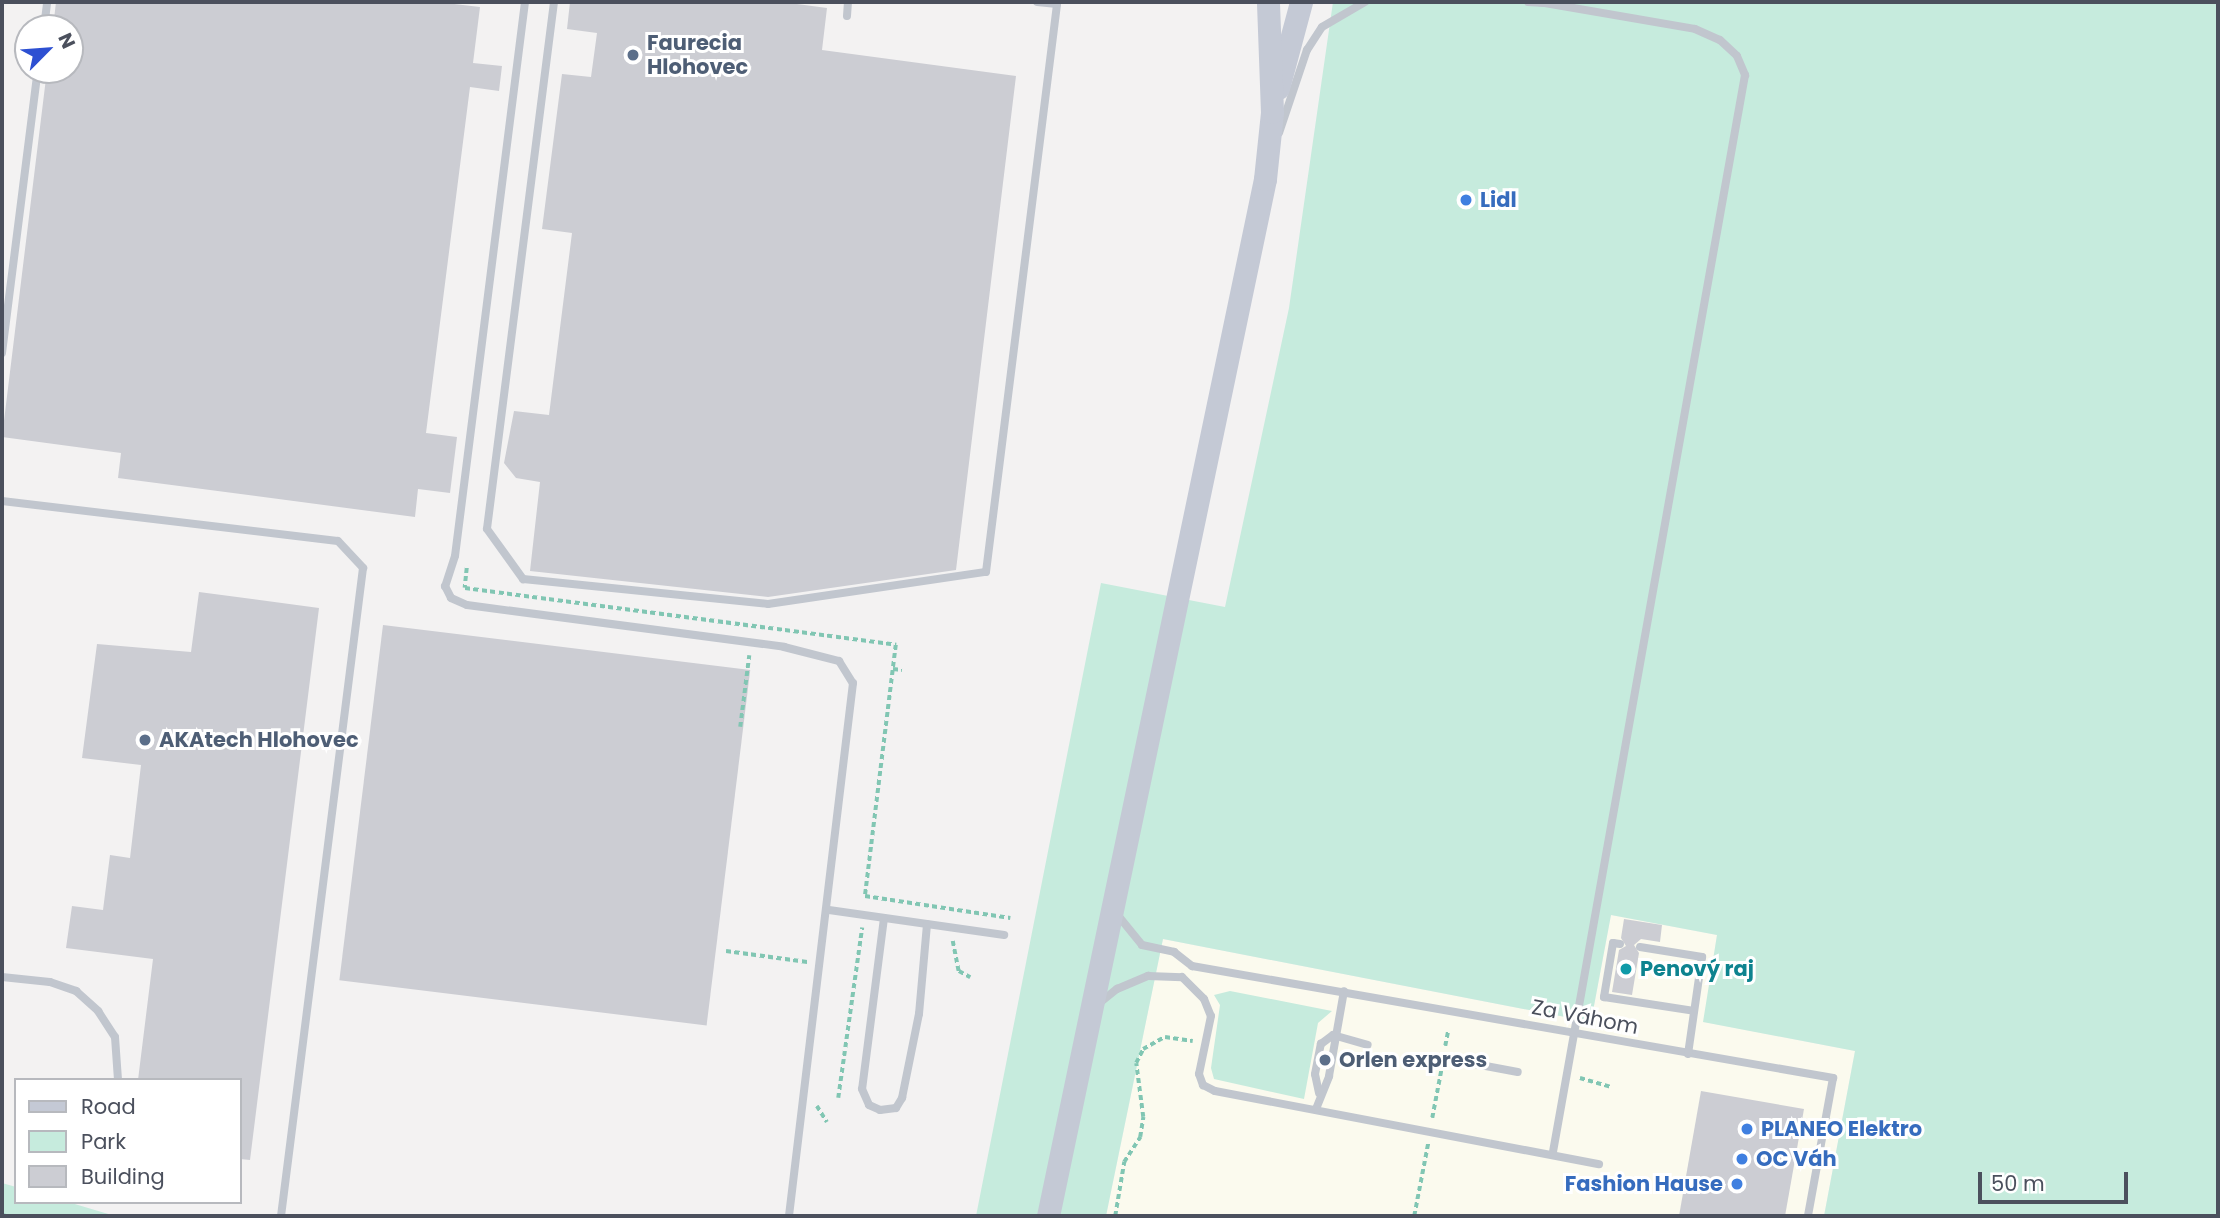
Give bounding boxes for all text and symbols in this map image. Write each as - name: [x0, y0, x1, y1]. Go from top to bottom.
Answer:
- north arrow: [14, 14, 84, 84]
- text: N: [51, 29, 82, 53]
- place label: Faurecia Hlohovec: [647, 30, 748, 80]
- marker: Faurecia Hlohovec: [625, 47, 641, 63]
- place label: Lidl: [1480, 187, 1517, 213]
- marker: Lidl: [1458, 192, 1474, 208]
- place label: AKAtech Hlohovec: [159, 727, 359, 753]
- marker: AKAtech Hlohovec: [137, 732, 153, 748]
- place label: Penový raj: [1640, 956, 1754, 982]
- marker: Penový raj: [1618, 961, 1634, 977]
- street label: Za Váhom: [1530, 994, 1640, 1040]
- place label: Orlen express: [1339, 1047, 1487, 1073]
- marker: Orlen express: [1317, 1052, 1333, 1068]
- legend: [14, 1078, 242, 1204]
- text: Road: [81, 1092, 136, 1121]
- place label: PLANEO Elektro: [1761, 1116, 1922, 1142]
- marker: PLANEO Elektro: [1739, 1121, 1755, 1137]
- text: Park: [81, 1127, 126, 1156]
- place label: OC Váh: [1756, 1146, 1837, 1172]
- marker: OC Váh: [1734, 1151, 1750, 1167]
- scale bar: [1982, 1158, 2132, 1202]
- text: Building: [81, 1162, 165, 1191]
- text: 50 m: [1991, 1169, 2045, 1198]
- place label: Fashion Hause: [1565, 1171, 1723, 1197]
- marker: Fashion Hause: [1729, 1176, 1745, 1192]

